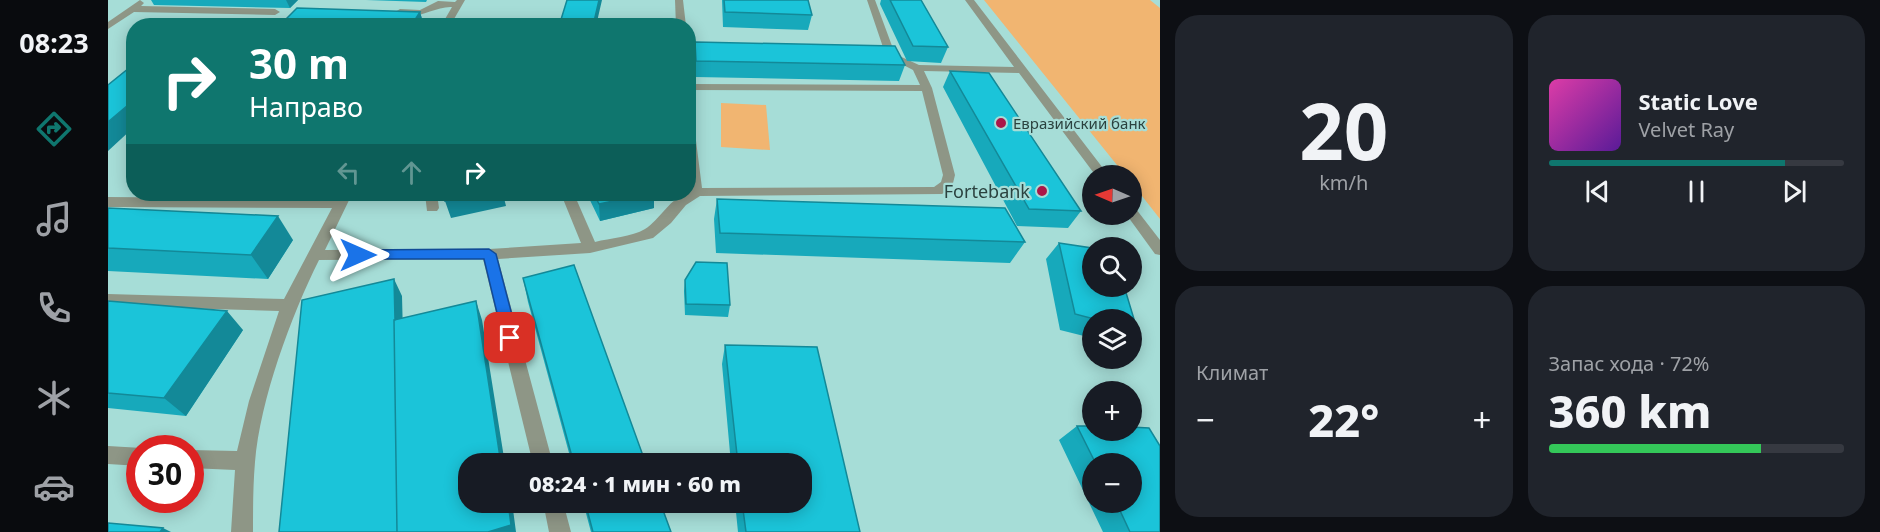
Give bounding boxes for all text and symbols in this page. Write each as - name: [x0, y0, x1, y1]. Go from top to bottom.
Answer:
- text: 08:23: [19, 24, 89, 61]
- text: 30 m: [249, 34, 349, 91]
- icon: right: [150, 42, 228, 120]
- text: 20: [1299, 77, 1388, 183]
- text: Static Love: [1639, 86, 1758, 116]
- text: Направо: [249, 88, 363, 125]
- icon: directions: [33, 108, 75, 150]
- place label: Евразийский банк: [1013, 113, 1146, 133]
- marker: Евразийский банк: [994, 116, 1008, 130]
- text: Velvet Ray: [1639, 116, 1734, 143]
- icon: left: [332, 156, 365, 189]
- icon: ahead: [395, 156, 428, 189]
- icon: right: [458, 156, 491, 189]
- north arrow: [1082, 165, 1142, 225]
- map controls: [1082, 165, 1142, 513]
- text: km/h: [1319, 169, 1368, 196]
- icon: previous: [1581, 175, 1614, 208]
- icon: pause: [1680, 175, 1713, 208]
- icon: next: [1778, 175, 1811, 208]
- place label: Fortebank: [944, 179, 1030, 203]
- marker: Fortebank: [1035, 184, 1049, 198]
- icon: music: [33, 198, 75, 240]
- position arrow: [326, 223, 390, 287]
- button: search: [1082, 237, 1142, 297]
- icon: phone: [33, 287, 75, 329]
- button: layers: [1082, 309, 1142, 369]
- pin: [484, 312, 535, 363]
- icon: arrive: [493, 321, 526, 354]
- text: Запас хода · 72%: [1549, 350, 1709, 377]
- text: Климат: [1196, 359, 1268, 386]
- icon: climate: [33, 377, 75, 419]
- text: 360 km: [1549, 380, 1711, 441]
- button: +: [1082, 381, 1142, 441]
- text: 22°: [1308, 389, 1379, 450]
- text: −: [1196, 397, 1215, 442]
- text: +: [1473, 397, 1492, 442]
- speed limit sign: 30: [126, 435, 204, 513]
- button: −: [1082, 453, 1142, 513]
- icon: car: [33, 466, 75, 508]
- text: 08:24 · 1 мин · 60 m: [529, 468, 741, 498]

